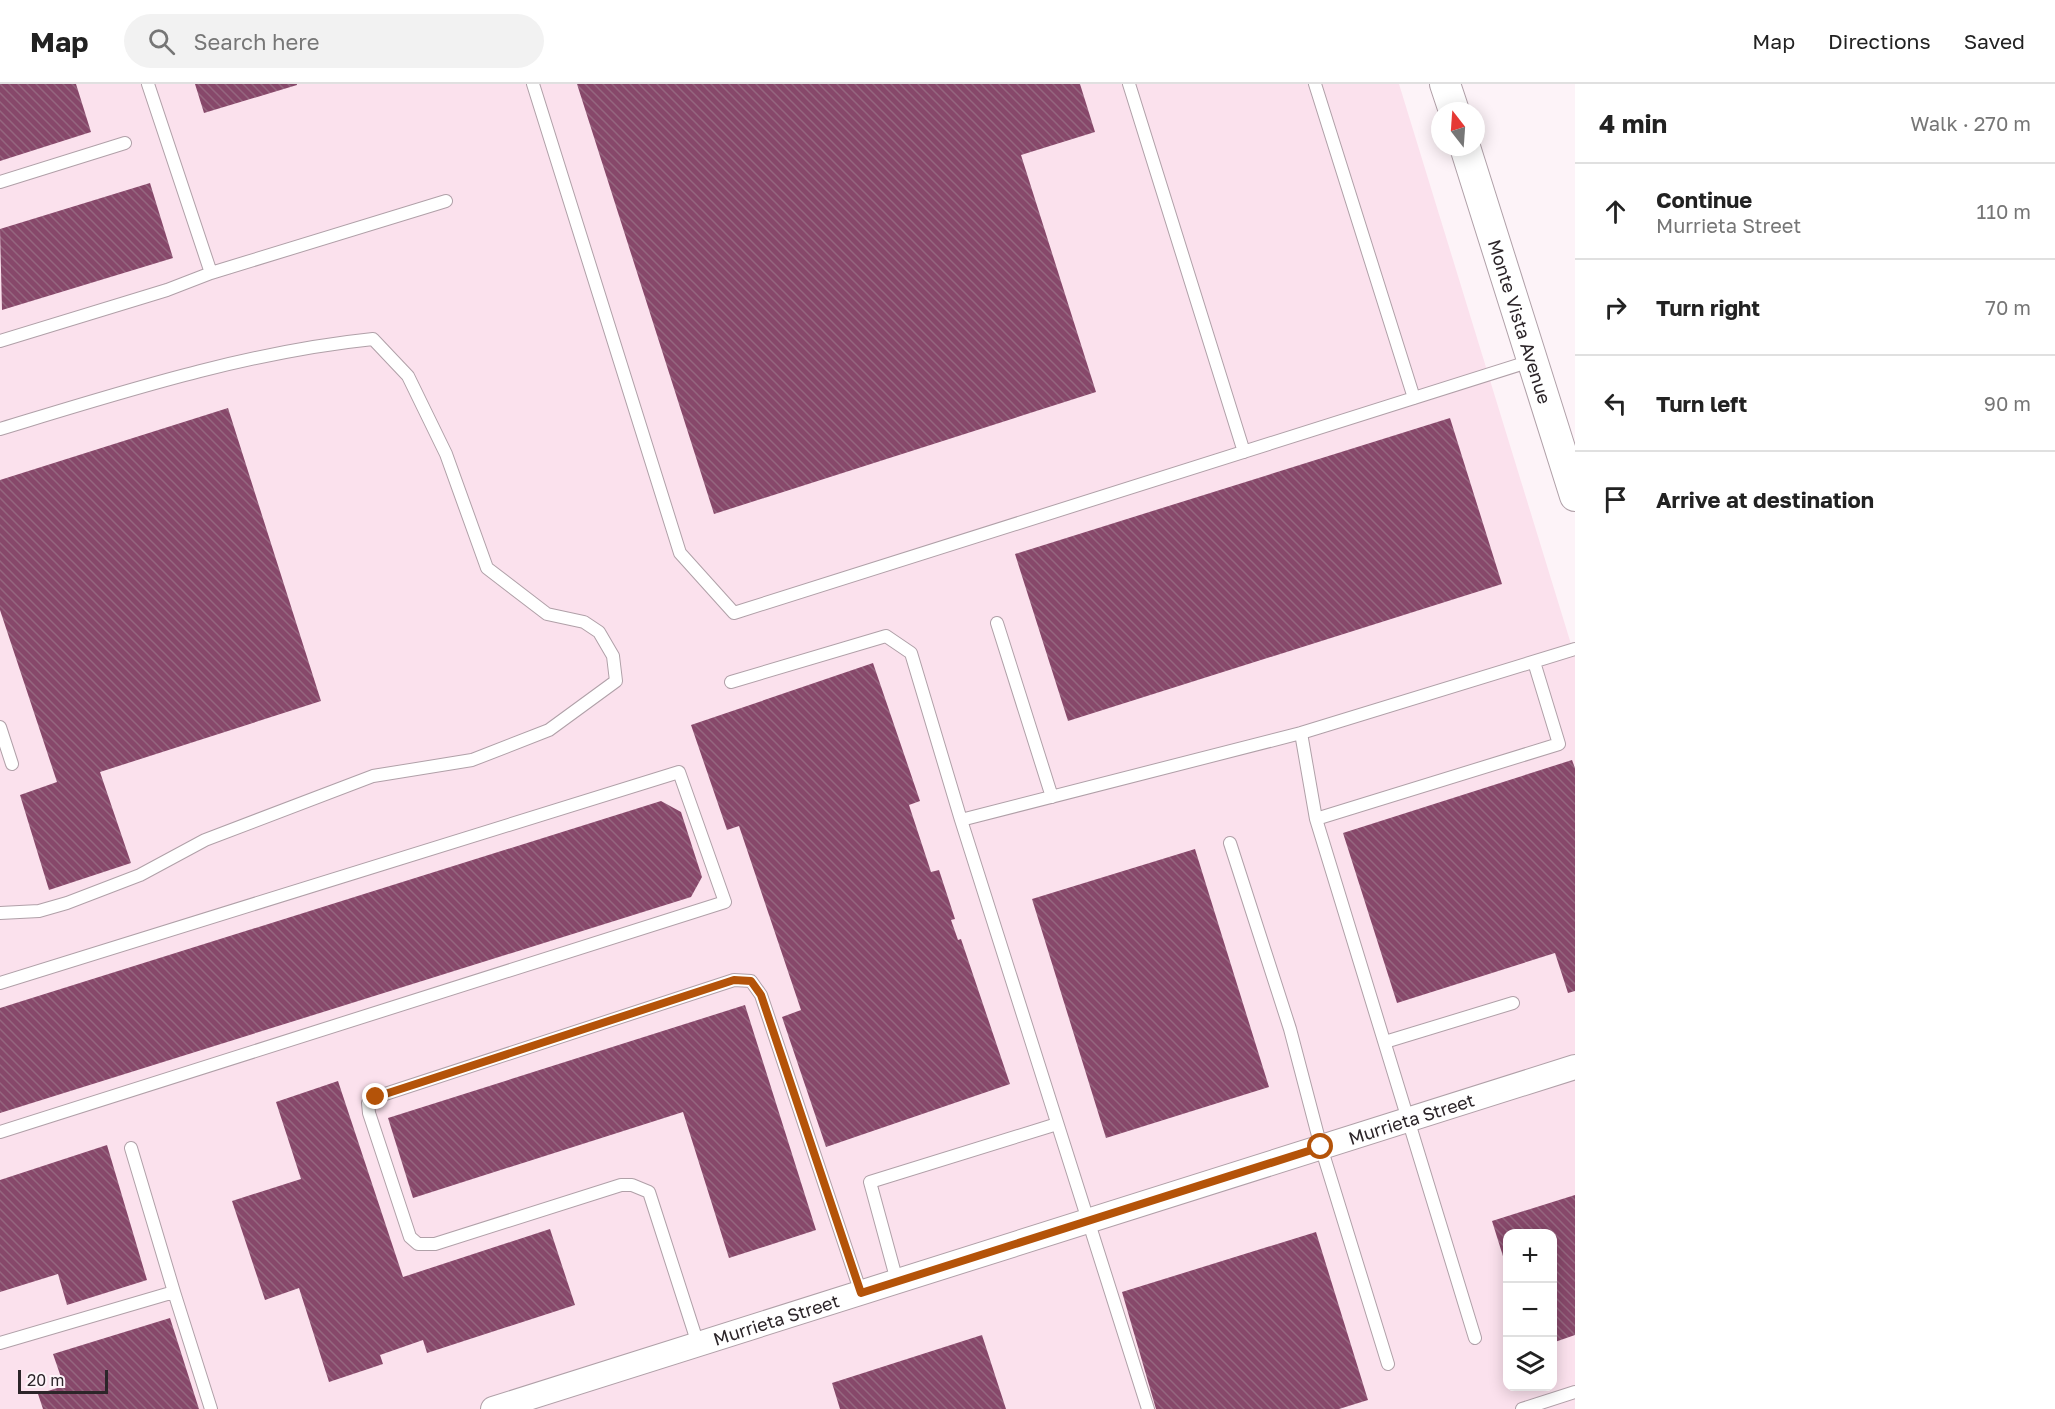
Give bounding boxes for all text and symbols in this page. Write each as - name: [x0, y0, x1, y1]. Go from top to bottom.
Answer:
- search box: [124, 14, 544, 68]
- text: Map: [30, 25, 88, 58]
- icon: search: [145, 25, 178, 58]
- text: Search here: [193, 28, 319, 55]
- text: Map: [1752, 28, 1795, 54]
- text: Directions: [1828, 28, 1931, 54]
- text: Saved: [1964, 28, 2025, 54]
- north arrow: [1431, 102, 1485, 156]
- text: 4 min: [1599, 108, 1667, 139]
- text: Walk · 270 m: [1910, 111, 2031, 135]
- text: Continue: [1656, 186, 1752, 213]
- icon: ahead: [1599, 195, 1632, 228]
- text: 110 m: [1977, 199, 2031, 223]
- text: Murrieta Street: [1656, 213, 1801, 237]
- street label: Monte Vista Avenue: [1484, 237, 1556, 407]
- icon: right: [1599, 291, 1632, 324]
- text: Turn right: [1656, 294, 1760, 321]
- text: 70 m: [1985, 295, 2031, 319]
- icon: left: [1599, 387, 1632, 420]
- text: Turn left: [1656, 390, 1747, 417]
- text: 90 m: [1984, 391, 2031, 415]
- icon: arrive: [1599, 483, 1632, 516]
- text: Arrive at destination: [1656, 486, 1874, 513]
- route end: [362, 1083, 388, 1109]
- street label: Murrieta Street: [1345, 1089, 1477, 1149]
- route start: [1307, 1133, 1333, 1159]
- map controls: [1503, 1229, 1557, 1391]
- button: +: [1503, 1229, 1557, 1283]
- button: −: [1503, 1283, 1557, 1337]
- street label: Murrieta Street: [710, 1289, 842, 1350]
- button: layers: [1503, 1337, 1557, 1391]
- scale bar: [18, 1367, 108, 1394]
- text: 20 m: [27, 1370, 64, 1390]

